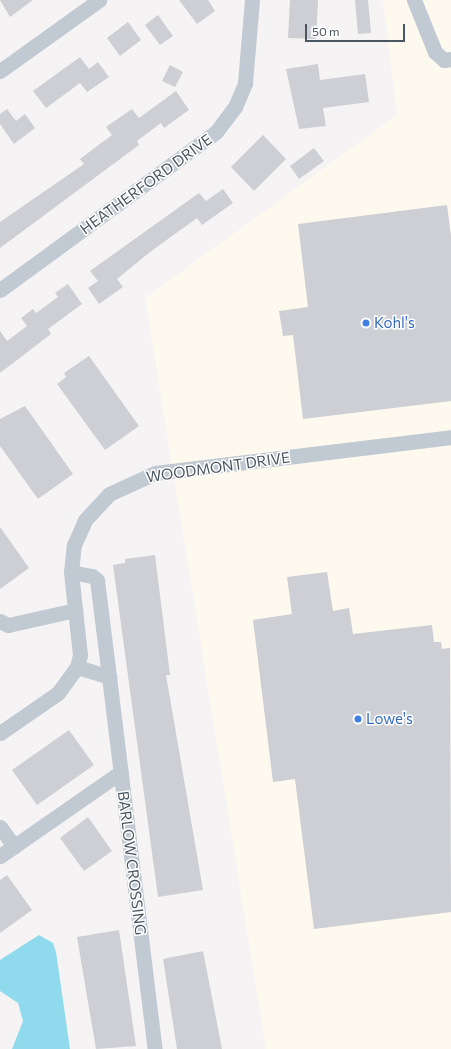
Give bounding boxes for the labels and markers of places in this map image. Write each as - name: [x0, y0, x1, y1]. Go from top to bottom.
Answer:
- place label: Kohl's: [374, 314, 415, 332]
- marker: Kohl's: [361, 318, 371, 328]
- place label: Lowe's: [366, 710, 413, 728]
- marker: Lowe's: [353, 714, 363, 724]

